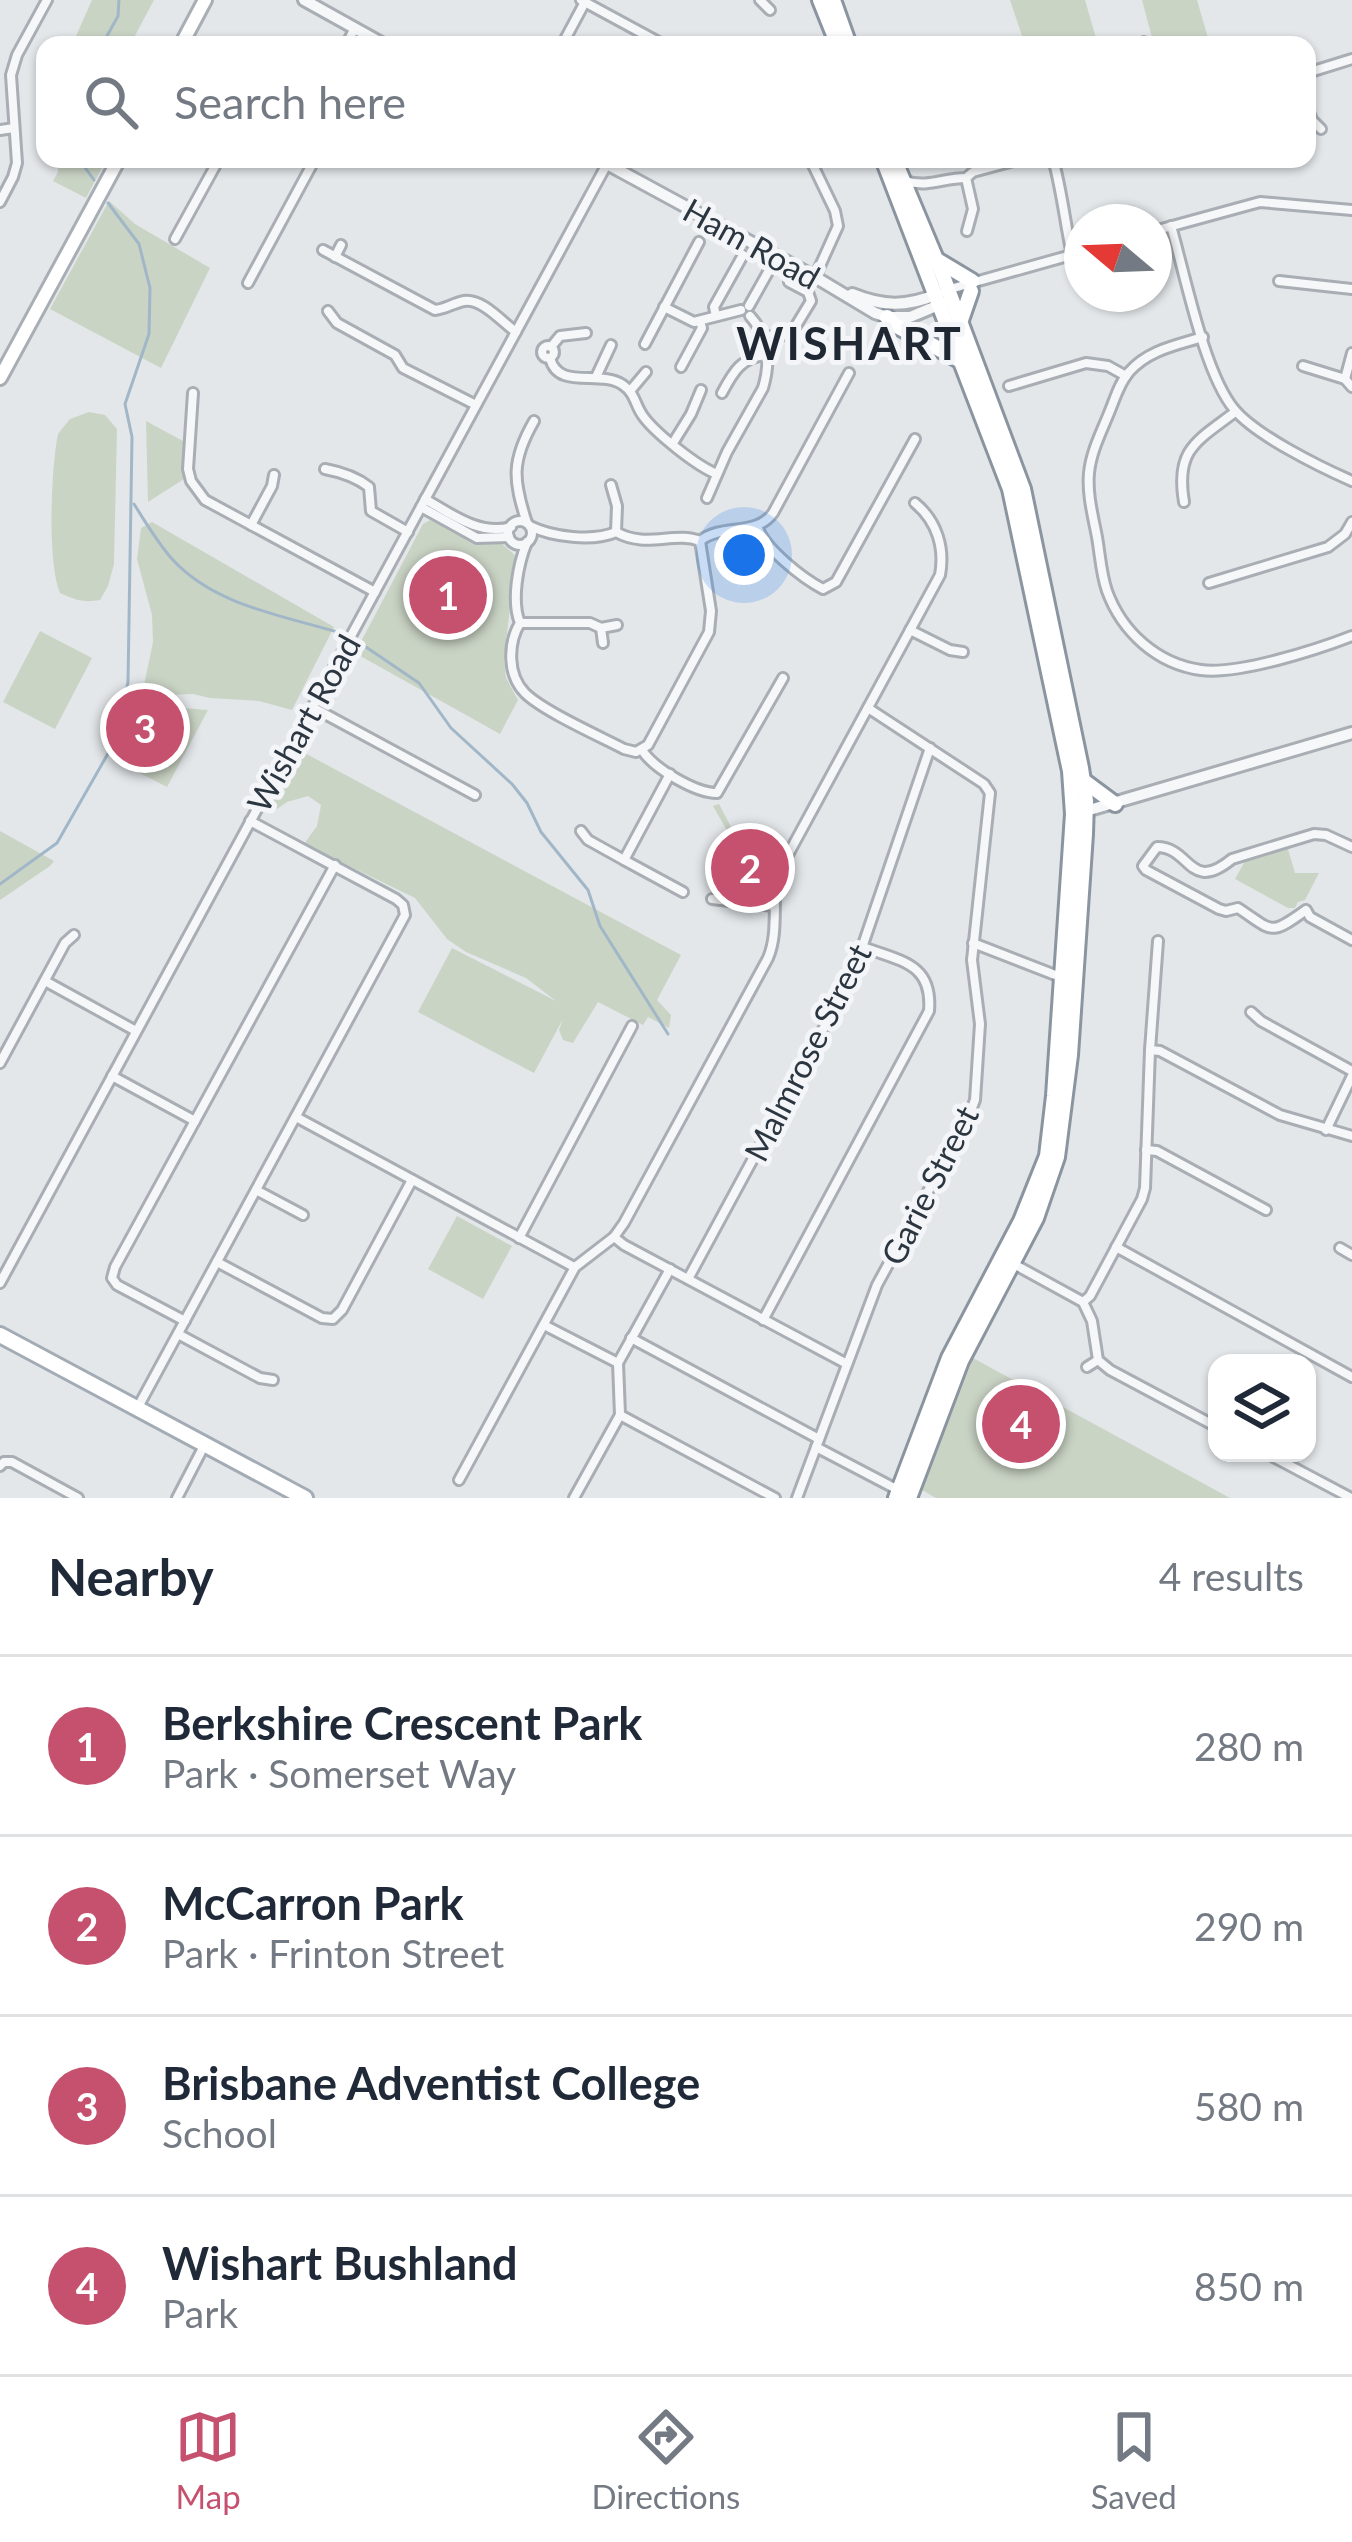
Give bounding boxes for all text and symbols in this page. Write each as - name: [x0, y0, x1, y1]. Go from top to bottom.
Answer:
- search box: [36, 36, 1316, 168]
- icon: search: [78, 69, 144, 135]
- text: Search here: [174, 75, 406, 129]
- street label: Ham Road: [677, 189, 827, 297]
- north arrow: [1064, 204, 1172, 312]
- district label: WISHART: [736, 316, 964, 370]
- your location: [714, 525, 774, 585]
- pin: 1: [409, 550, 487, 640]
- street label: Wishart Road: [238, 627, 368, 819]
- pin: 3: [106, 683, 184, 773]
- pin: 2: [711, 823, 789, 913]
- street label: Malmrose Street: [735, 936, 879, 1167]
- street label: Garie Street: [872, 1099, 986, 1271]
- map controls: [1208, 1354, 1316, 1462]
- button: layers: [1208, 1354, 1316, 1462]
- pin: 4: [982, 1379, 1060, 1469]
- text: Nearby: [48, 1546, 214, 1607]
- text: 4 results: [1159, 1553, 1304, 1599]
- text: Berkshire Crescent Park: [162, 1696, 642, 1750]
- text: 1: [76, 1723, 98, 1769]
- text: 280 m: [1194, 1723, 1304, 1769]
- text: Park · Somerset Way: [162, 1750, 516, 1796]
- text: McCarron Park: [162, 1876, 464, 1930]
- text: 2: [76, 1903, 98, 1949]
- text: 290 m: [1194, 1903, 1304, 1949]
- text: Park · Frinton Street: [162, 1930, 504, 1976]
- text: Brisbane Adventist College: [162, 2056, 700, 2110]
- text: 3: [76, 2083, 98, 2129]
- text: 580 m: [1194, 2083, 1304, 2129]
- text: School: [162, 2110, 277, 2156]
- text: Wishart Bushland: [162, 2236, 518, 2290]
- text: 4: [76, 2263, 98, 2309]
- text: 850 m: [1194, 2263, 1304, 2309]
- text: Park: [162, 2290, 238, 2336]
- tab: Map: [175, 2404, 241, 2516]
- tab: Directions: [591, 2404, 740, 2516]
- tab: Saved: [1091, 2404, 1177, 2516]

